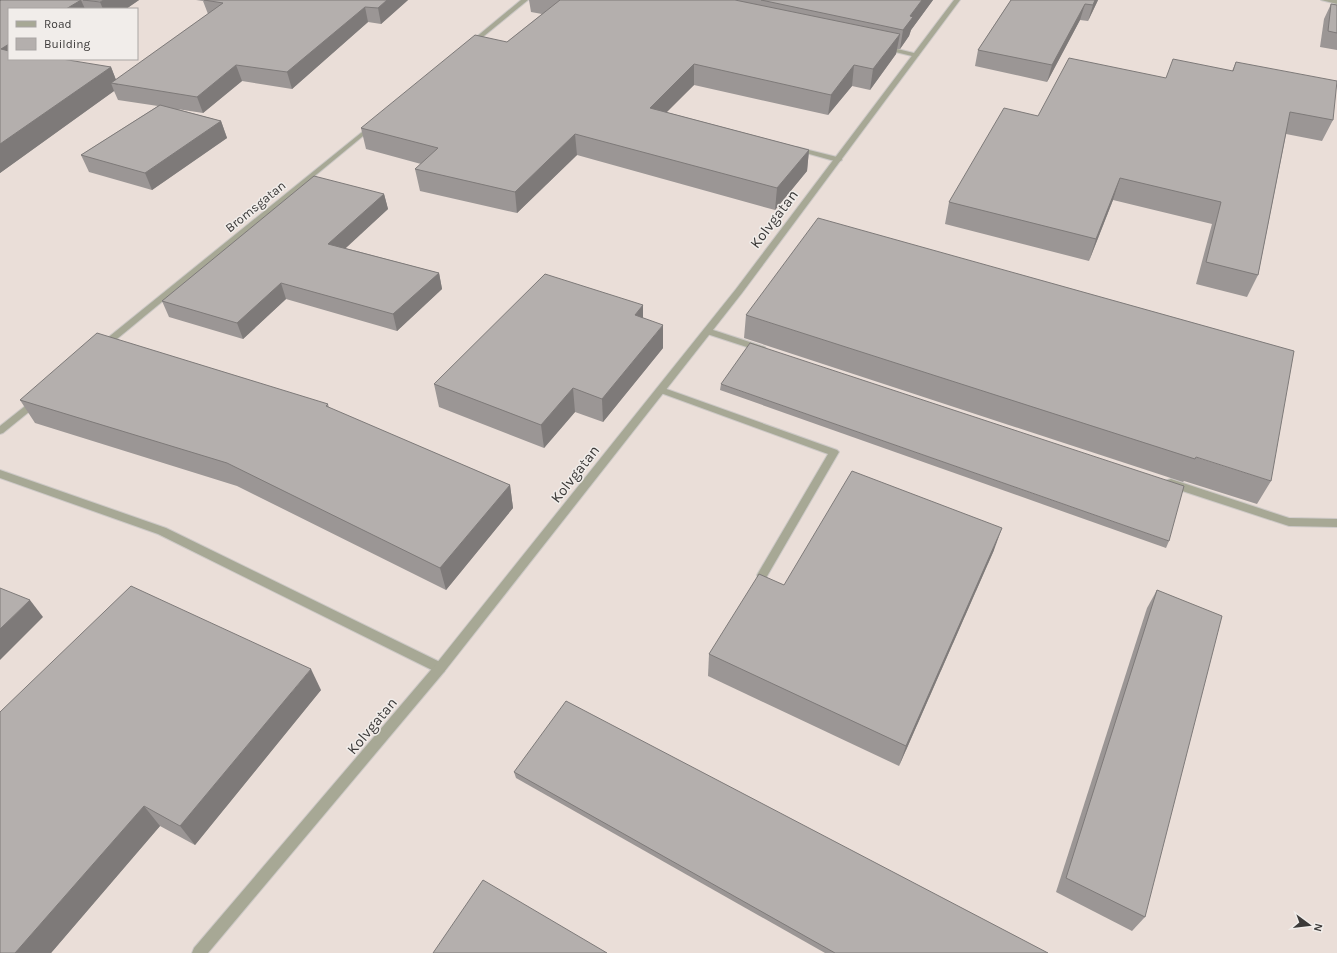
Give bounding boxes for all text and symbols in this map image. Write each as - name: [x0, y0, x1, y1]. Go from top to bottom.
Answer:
- legend: [8, 8, 138, 60]
- text: Road: [44, 17, 72, 31]
- text: Building: [44, 37, 91, 51]
- street label: Bromsgatan: [222, 178, 289, 235]
- street label: Kolvgatan: [746, 186, 802, 252]
- street label: Kolvgatan: [547, 441, 603, 507]
- street label: Kolvgatan: [343, 694, 401, 758]
- north arrow: [1289, 905, 1329, 945]
- text: N: [1311, 922, 1325, 933]

